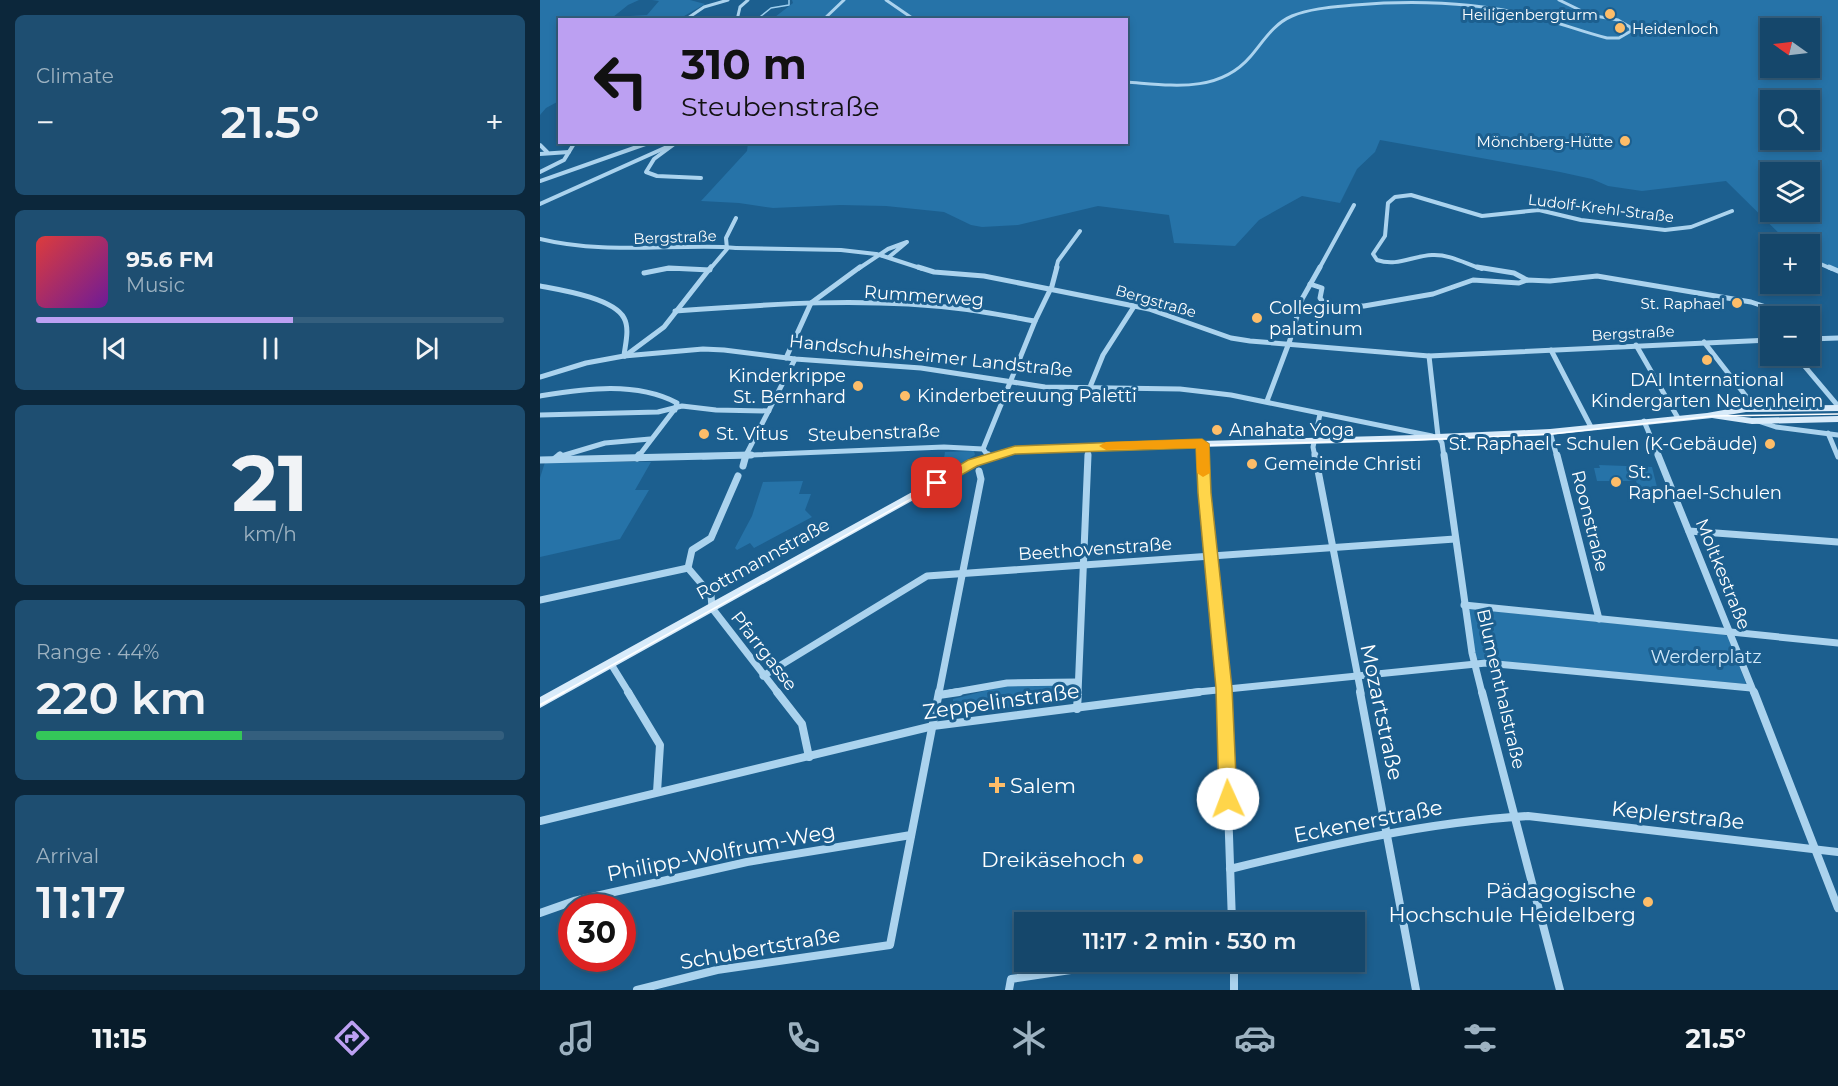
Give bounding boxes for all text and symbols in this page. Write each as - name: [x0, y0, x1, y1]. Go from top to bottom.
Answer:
- place label: Heiligenbergturm: [1462, 5, 1598, 24]
- marker: Heiligenbergturm: [1603, 7, 1617, 21]
- north arrow: [1760, 18, 1820, 78]
- map controls: [1760, 18, 1820, 366]
- place label: Heidenloch: [1632, 19, 1719, 38]
- marker: Heidenloch: [1613, 21, 1627, 35]
- text: 310 m: [681, 38, 807, 90]
- icon: left: [582, 42, 660, 120]
- text: Climate: [36, 64, 114, 88]
- text: Steubenstraße: [681, 90, 880, 123]
- button: search: [1760, 90, 1820, 150]
- text: 21.5°: [220, 94, 320, 149]
- text: −: [36, 102, 55, 142]
- text: +: [485, 102, 504, 142]
- place label: Mönchberg-Hütte: [1477, 132, 1613, 151]
- marker: Mönchberg-Hütte: [1618, 134, 1632, 148]
- button: layers: [1760, 162, 1820, 222]
- street label: Ludolf-Krehl-Straße: [1527, 190, 1675, 226]
- street label: Bergstraße: [633, 226, 717, 248]
- button: +: [1760, 234, 1820, 294]
- text: 95.6 FM: [126, 246, 214, 273]
- text: Music: [126, 273, 185, 297]
- street label: Bergstraße: [1113, 280, 1199, 322]
- street label: Rummerweg: [863, 281, 985, 311]
- place label: St. Raphael: [1641, 294, 1725, 313]
- marker: St. Raphael: [1730, 296, 1744, 310]
- place label: Collegium palatinum: [1269, 297, 1363, 340]
- button: −: [1760, 306, 1820, 366]
- marker: Collegium palatinum: [1250, 311, 1264, 325]
- street label: Bergstraße: [1591, 321, 1675, 345]
- street label: Handschuhsheimer Landstraße: [788, 330, 1074, 382]
- icon: previous: [98, 332, 131, 365]
- icon: pause: [254, 332, 287, 365]
- icon: next: [410, 332, 443, 365]
- marker: DAI International Kindergarten Neuenheim: [1700, 353, 1714, 367]
- place label: Kinderkrippe St. Bernhard: [728, 365, 846, 408]
- place label: DAI International Kindergarten Neuenheim: [1591, 369, 1823, 412]
- marker: Kinderkrippe St. Bernhard: [851, 379, 865, 393]
- place label: Kinderbetreuung Paletti: [917, 385, 1137, 407]
- marker: Kinderbetreuung Paletti: [898, 389, 912, 403]
- place label: Anahata Yoga: [1229, 419, 1354, 441]
- street label: Steubenstraße: [807, 420, 941, 446]
- place label: St. Vitus: [716, 423, 788, 445]
- marker: Anahata Yoga: [1210, 423, 1224, 437]
- marker: St. Vitus: [697, 427, 711, 441]
- place label: St. Raphael - Schulen (K-Gebäude): [1449, 433, 1758, 455]
- text: 21: [232, 435, 308, 531]
- marker: St. Raphael - Schulen (K-Gebäude): [1763, 437, 1777, 451]
- place label: Gemeinde Christi: [1264, 453, 1421, 475]
- pin: [911, 457, 962, 508]
- marker: Gemeinde Christi: [1245, 457, 1259, 471]
- place label: St. Raphael-Schulen: [1628, 461, 1782, 504]
- icon: arrive: [920, 466, 953, 499]
- street label: Roonstraße: [1567, 468, 1613, 574]
- marker: St. Raphael-Schulen: [1609, 475, 1623, 489]
- street label: Rottmannstraße: [693, 513, 834, 605]
- street label: Moltkestraße: [1691, 515, 1755, 633]
- text: km/h: [243, 522, 297, 546]
- street label: Beethovenstraße: [1017, 533, 1173, 565]
- street label: Pfarrgasse: [726, 607, 802, 695]
- street label: Blumenthalstraße: [1472, 607, 1530, 771]
- text: Range · 44%: [36, 640, 159, 664]
- street label: Mozartstraße: [1355, 641, 1409, 783]
- park label: Werderplatz: [1650, 646, 1762, 668]
- text: 220 km: [36, 670, 207, 725]
- street label: Zeppelinstraße: [921, 678, 1081, 724]
- position arrow: [1196, 767, 1260, 831]
- place label: Salem: [1010, 773, 1076, 798]
- marker: Salem: [988, 776, 1006, 794]
- street label: Eckenerstraße: [1291, 794, 1445, 848]
- street label: Keplerstraße: [1610, 796, 1746, 834]
- street label: Philipp-Wolfrum-Weg: [605, 818, 837, 886]
- text: Arrival: [36, 844, 99, 868]
- place label: Dreikäsehoch: [981, 847, 1126, 872]
- marker: Dreikäsehoch: [1131, 852, 1145, 866]
- text: 11:17: [36, 874, 126, 929]
- place label: Pädagogische Hochschule Heidelberg: [1388, 878, 1636, 927]
- speed limit sign: 30: [558, 894, 636, 972]
- marker: Pädagogische Hochschule Heidelberg: [1641, 895, 1655, 909]
- street label: Schubertstraße: [678, 922, 842, 974]
- text: 11:17 · 2 min · 530 m: [1083, 928, 1296, 955]
- icon: directions: [331, 1017, 373, 1059]
- icon: music: [556, 1017, 598, 1059]
- icon: phone: [782, 1017, 824, 1059]
- icon: climate: [1008, 1017, 1050, 1059]
- icon: car: [1234, 1017, 1276, 1059]
- icon: filters: [1459, 1017, 1501, 1059]
- text: 11:15: [92, 1022, 147, 1055]
- text: 21.5°: [1685, 1022, 1746, 1055]

